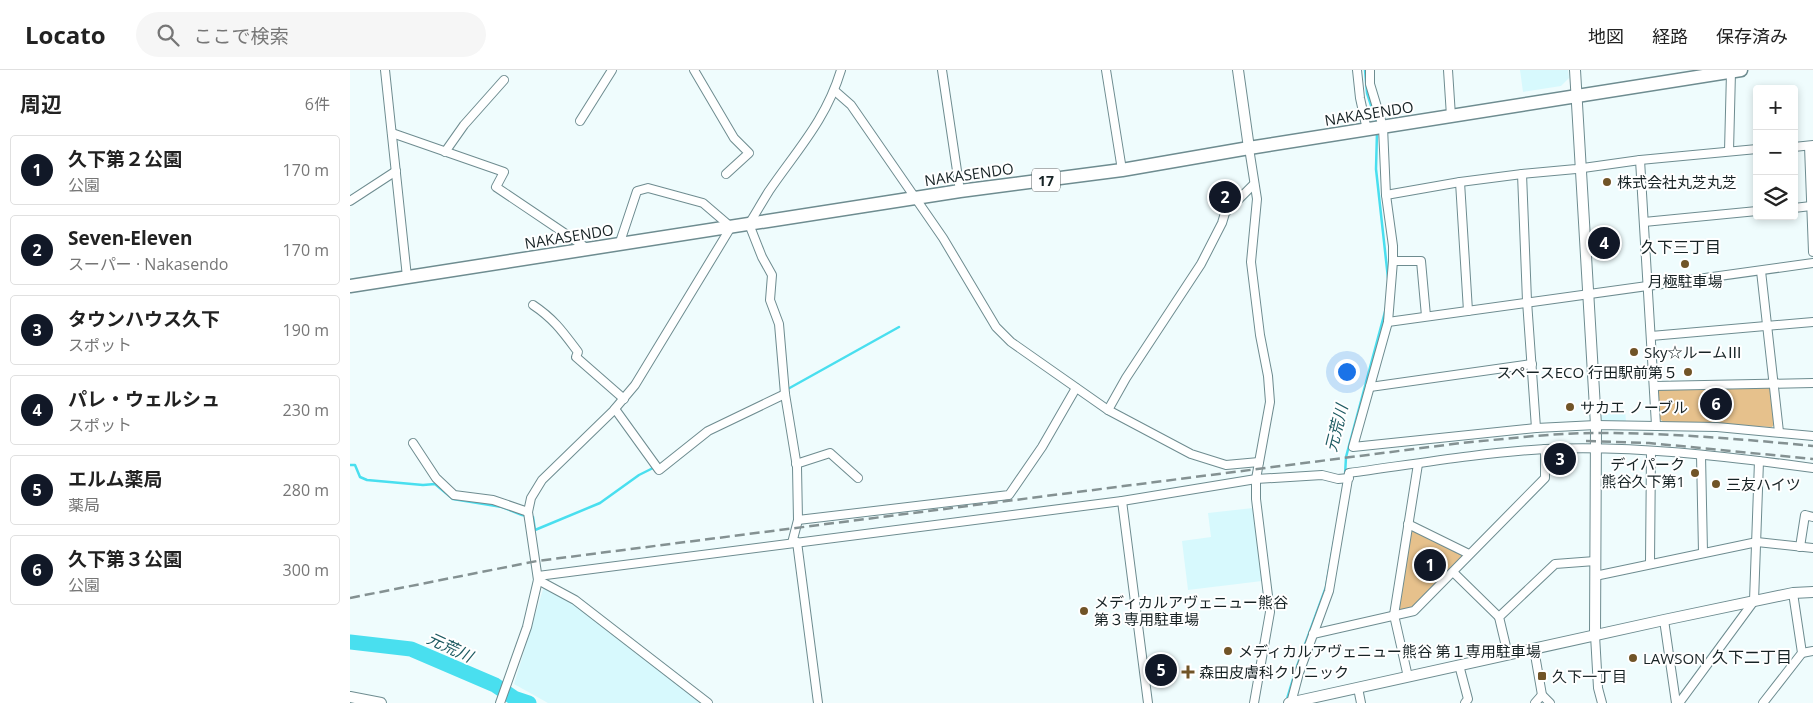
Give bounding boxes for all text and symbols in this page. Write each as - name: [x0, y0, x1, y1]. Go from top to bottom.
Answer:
- search box: [136, 12, 486, 57]
- text: Locato: [25, 18, 106, 51]
- icon: search: [154, 21, 182, 49]
- text: ここで検索: [194, 23, 289, 49]
- text: 地図: [1588, 24, 1624, 48]
- text: 経路: [1652, 24, 1688, 48]
- text: 保存済み: [1716, 24, 1788, 48]
- map controls: [1753, 85, 1798, 220]
- button: +: [1753, 85, 1798, 130]
- text: 周辺: [20, 90, 62, 118]
- text: 6件: [305, 93, 330, 115]
- street label: NAKASENDO: [1323, 96, 1415, 130]
- button: −: [1753, 130, 1798, 175]
- text: 久下第２公園: [68, 146, 182, 172]
- street label: NAKASENDO: [923, 158, 1015, 190]
- text: 1: [32, 159, 42, 181]
- text: 170 m: [283, 159, 329, 181]
- road number: 17: [1032, 168, 1060, 192]
- place label: 株式会社丸芝丸芝: [1617, 172, 1737, 192]
- text: 公園: [68, 174, 100, 196]
- button: layers: [1753, 175, 1798, 220]
- marker: 株式会社丸芝丸芝: [1601, 176, 1613, 188]
- pin: 2: [1209, 178, 1241, 216]
- street label: NAKASENDO: [523, 219, 615, 253]
- pin: 4: [1588, 224, 1620, 262]
- text: Seven-Eleven: [68, 225, 193, 251]
- district label: 久下三丁目: [1641, 236, 1721, 258]
- text: 2: [32, 239, 42, 261]
- text: 170 m: [283, 239, 329, 261]
- text: スーパー · Nakasendo: [68, 253, 228, 275]
- marker: 月極駐車場: [1679, 258, 1691, 270]
- place label: 月極駐車場: [1647, 271, 1723, 291]
- text: タウンハウス久下: [68, 306, 220, 332]
- text: 3: [32, 319, 42, 341]
- text: 190 m: [283, 319, 329, 341]
- text: スポット: [68, 334, 132, 356]
- place label: Sky☆ルームⅢ: [1644, 342, 1742, 362]
- marker: Sky☆ルームⅢ: [1628, 346, 1640, 358]
- your location: [1334, 359, 1360, 385]
- place label: スペースECO 行田駅前第５: [1496, 362, 1678, 382]
- marker: スペースECO 行田駅前第５: [1682, 366, 1694, 378]
- pin: 6: [1700, 385, 1732, 423]
- text: パレ・ウェルシュ: [68, 386, 220, 412]
- place label: サカエ ノーブル: [1580, 397, 1688, 417]
- text: 4: [32, 399, 42, 421]
- text: 230 m: [283, 399, 329, 421]
- water label: 元荒川: [1320, 400, 1353, 454]
- marker: サカエ ノーブル: [1564, 401, 1576, 413]
- text: スポット: [68, 414, 132, 436]
- pin: 3: [1544, 440, 1576, 478]
- place label: デイパーク 熊谷久下第1: [1601, 454, 1685, 491]
- text: エルム薬局: [68, 466, 163, 492]
- marker: デイパーク 熊谷久下第1: [1689, 467, 1701, 479]
- place label: 三友ハイツ: [1726, 474, 1801, 494]
- marker: 三友ハイツ: [1710, 478, 1722, 490]
- text: 5: [32, 479, 42, 501]
- text: 280 m: [283, 479, 329, 501]
- text: 薬局: [68, 494, 100, 516]
- text: 久下第３公園: [68, 546, 182, 572]
- pin: 1: [1414, 546, 1446, 584]
- text: 6: [32, 559, 42, 581]
- text: 300 m: [283, 559, 329, 581]
- text: 公園: [68, 574, 100, 596]
- place label: メディカルアヴェニュー熊谷 第３専用駐車場: [1094, 592, 1288, 629]
- marker: メディカルアヴェニュー熊谷 第３専用駐車場: [1078, 605, 1090, 617]
- water label: 元荒川: [424, 627, 478, 668]
- place label: メディカルアヴェニュー熊谷 第１専用駐車場: [1238, 641, 1541, 661]
- marker: メディカルアヴェニュー熊谷 第１専用駐車場: [1222, 645, 1234, 657]
- district label: 久下二丁目: [1712, 646, 1792, 668]
- place label: LAWSON: [1643, 648, 1705, 668]
- pin: 5: [1145, 651, 1177, 689]
- marker: LAWSON: [1627, 652, 1639, 664]
- place label: 森田皮膚科クリニック: [1199, 662, 1349, 682]
- marker: 森田皮膚科クリニック: [1181, 665, 1195, 679]
- place label: 久下一丁目: [1552, 666, 1627, 686]
- marker: 久下一丁目: [1536, 670, 1548, 682]

